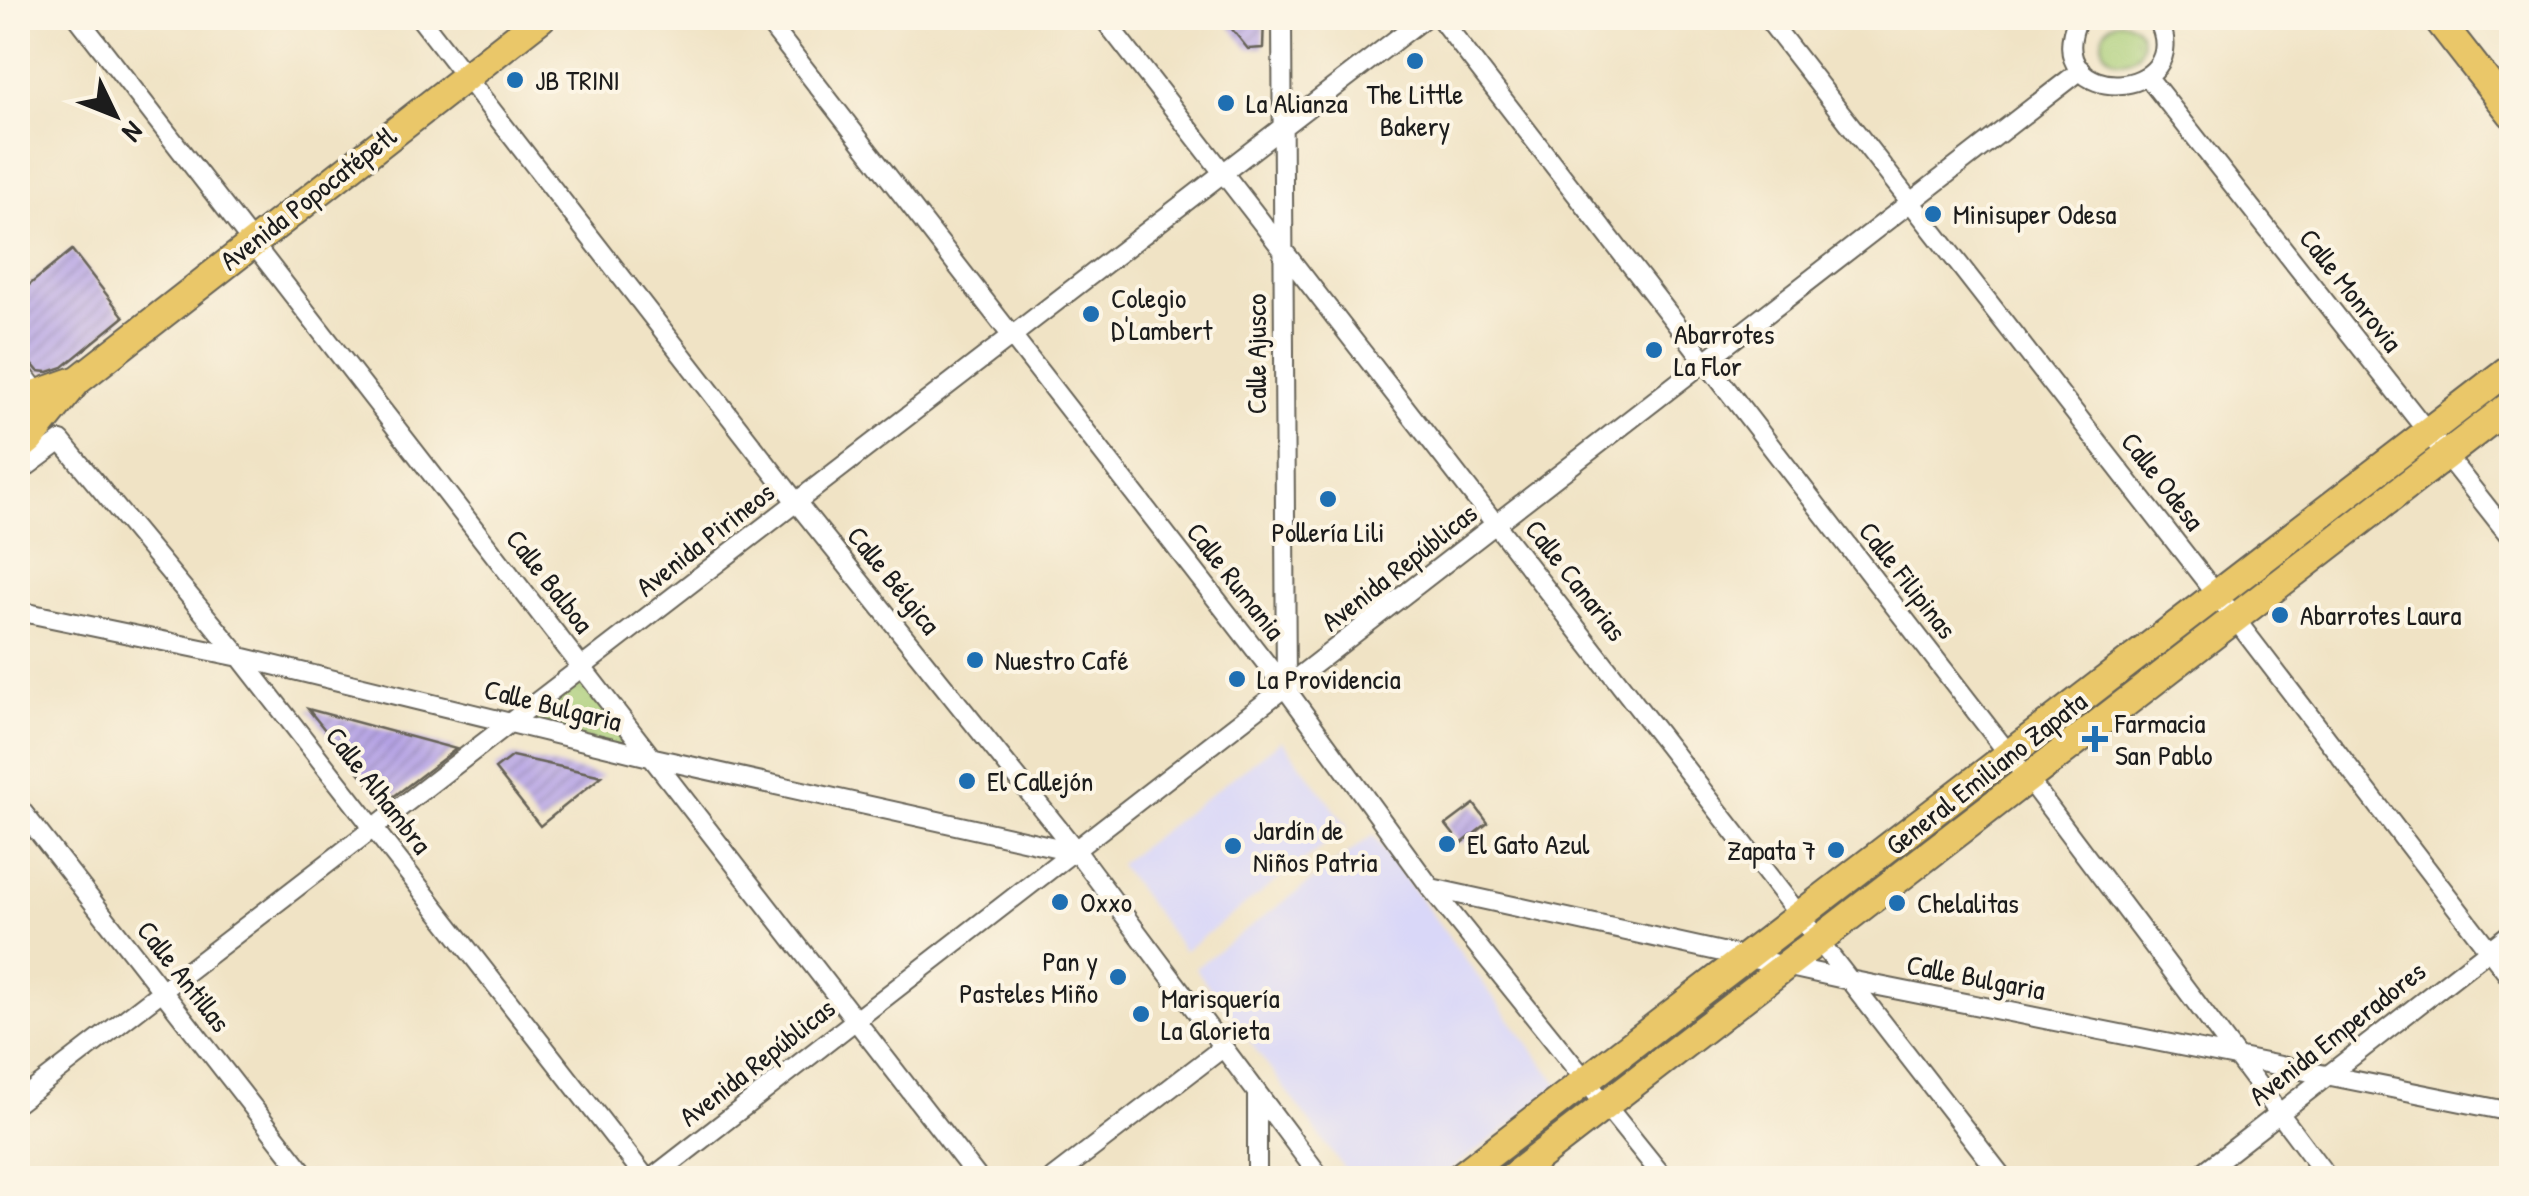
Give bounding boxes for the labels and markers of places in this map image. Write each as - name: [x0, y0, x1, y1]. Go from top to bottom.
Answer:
- marker: The Little Bakery: [1404, 50, 1426, 72]
- place label: JB TRINI: [535, 61, 620, 99]
- marker: JB TRINI: [504, 69, 526, 91]
- place label: The Little Bakery: [1367, 75, 1464, 145]
- place label: La Alianza: [1246, 84, 1348, 122]
- marker: La Alianza: [1215, 92, 1237, 114]
- place label: Minisuper Odesa: [1953, 195, 2117, 233]
- marker: Minisuper Odesa: [1922, 203, 1944, 225]
- place label: Colegio D'Lambert: [1111, 279, 1213, 349]
- marker: Colegio D'Lambert: [1080, 303, 1102, 325]
- place label: Abarrotes La Flor: [1674, 315, 1775, 385]
- marker: Abarrotes La Flor: [1643, 339, 1665, 361]
- marker: Pollería Lili: [1317, 488, 1339, 510]
- place label: Pollería Lili: [1272, 513, 1384, 551]
- place label: Abarrotes Laura: [2300, 596, 2461, 634]
- marker: Abarrotes Laura: [2269, 604, 2291, 626]
- place label: Nuestro Café: [995, 641, 1129, 679]
- marker: Nuestro Café: [964, 649, 986, 671]
- place label: La Providencia: [1257, 660, 1401, 698]
- marker: La Providencia: [1226, 668, 1248, 690]
- place label: Farmacia San Pablo: [2114, 704, 2213, 774]
- marker: Farmacia San Pablo: [2084, 728, 2106, 750]
- place label: El Callejón: [987, 762, 1093, 800]
- marker: El Callejón: [956, 770, 978, 792]
- place label: Jardín de Niños Patria: [1253, 811, 1377, 881]
- place label: El Gato Azul: [1467, 825, 1590, 863]
- place label: Zapata 7: [1727, 831, 1816, 869]
- marker: El Gato Azul: [1436, 833, 1458, 855]
- marker: Jardín de Niños Patria: [1222, 835, 1244, 857]
- marker: Zapata 7: [1825, 839, 1847, 861]
- place label: Oxxo: [1080, 883, 1132, 921]
- place label: Chelalitas: [1917, 884, 2019, 922]
- marker: Oxxo: [1049, 891, 1071, 913]
- marker: Chelalitas: [1886, 892, 1908, 914]
- place label: Pan y Pasteles Miño: [959, 942, 1098, 1012]
- marker: Pan y Pasteles Miño: [1107, 966, 1129, 988]
- place label: Marisquería La Glorieta: [1161, 979, 1280, 1049]
- marker: Marisquería La Glorieta: [1130, 1003, 1152, 1025]

